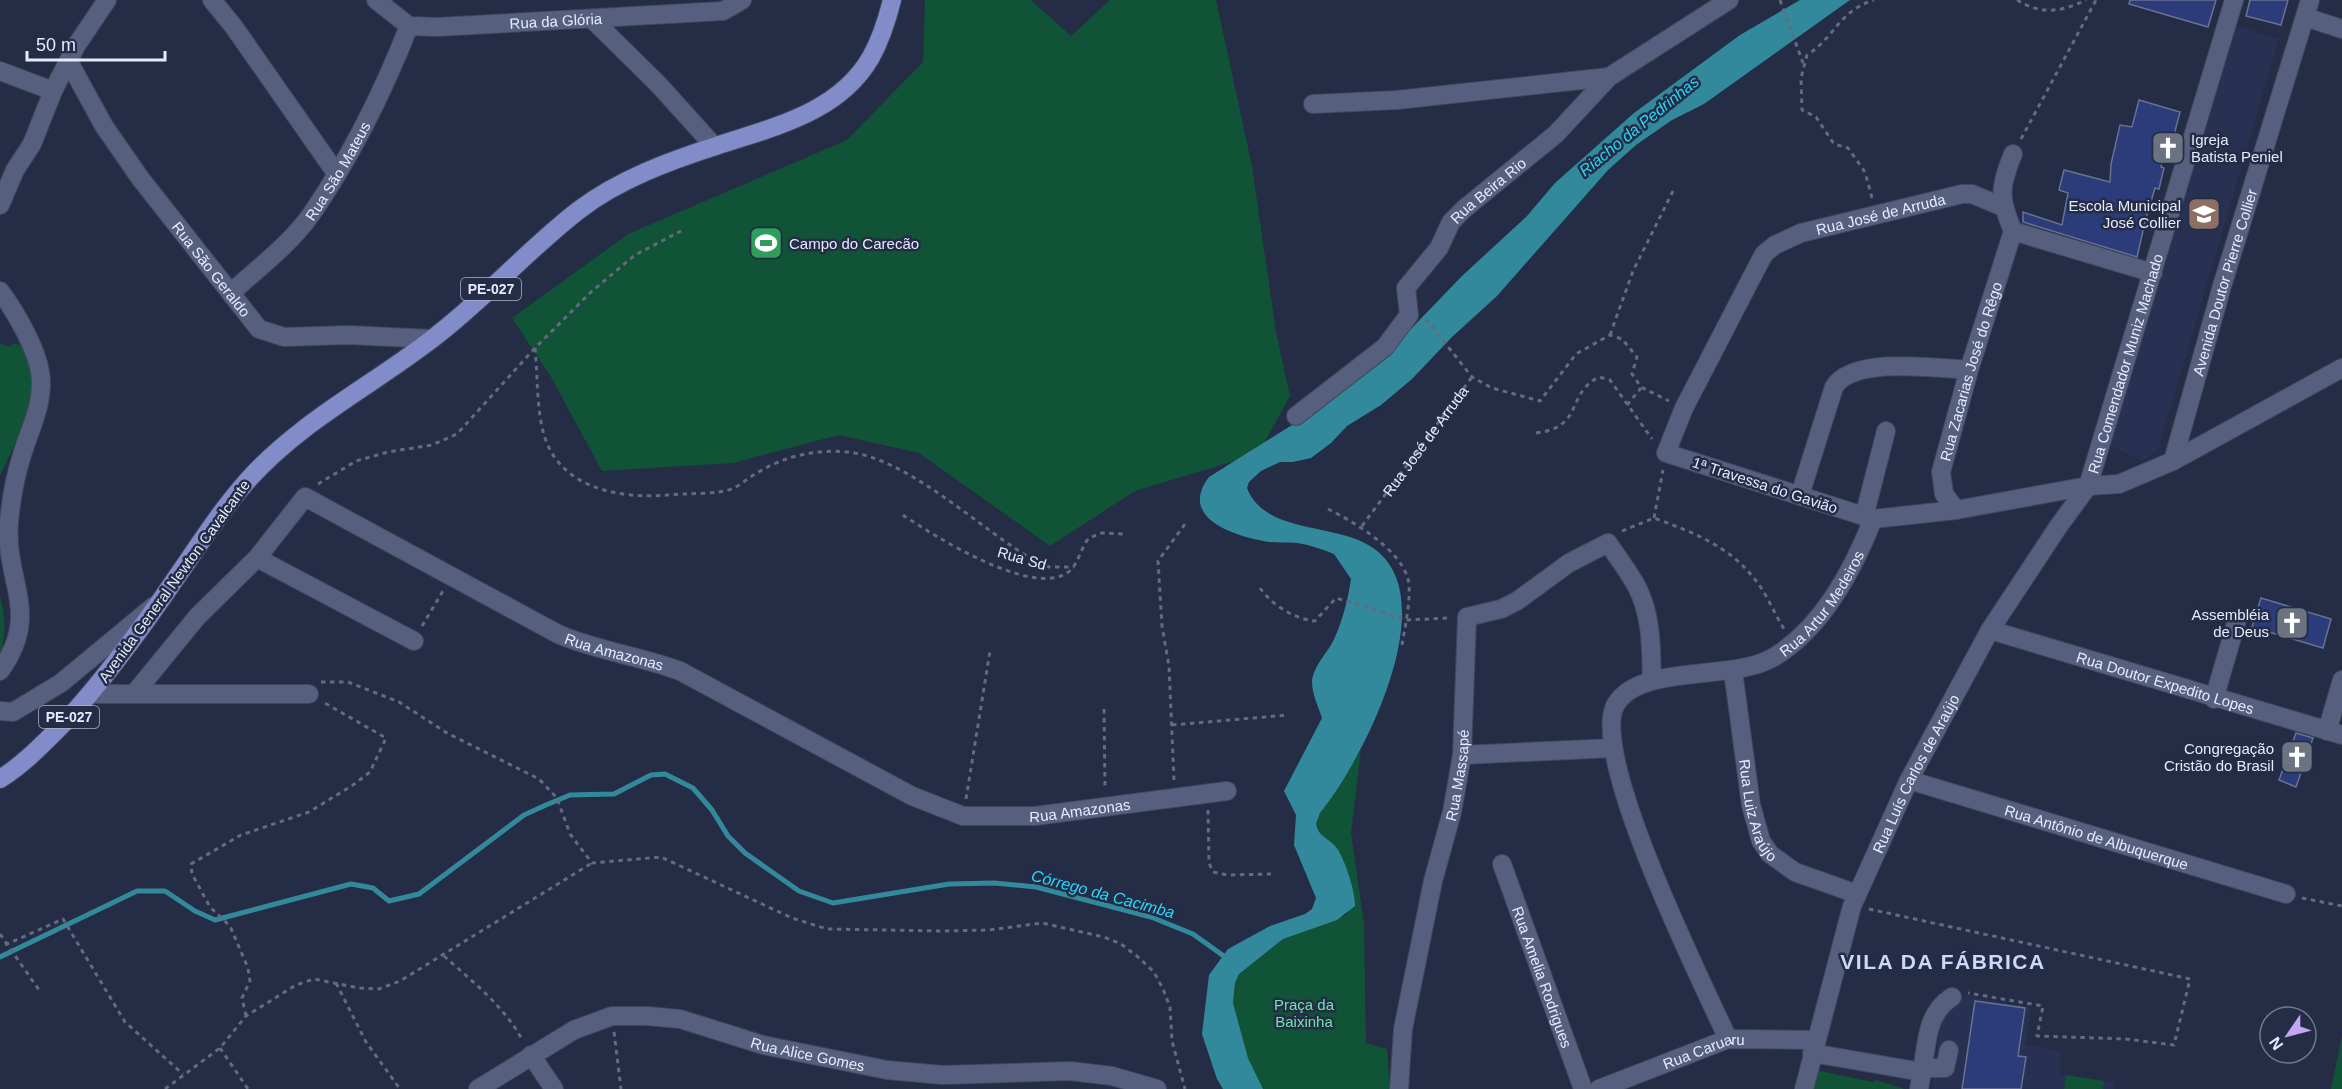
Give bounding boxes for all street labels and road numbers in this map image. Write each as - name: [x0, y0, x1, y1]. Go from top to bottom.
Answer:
- street label: Rua da Glória: [509, 9, 603, 31]
- street label: Rua São Mateus: [301, 119, 373, 223]
- street label: Rua Beira Rio: [1446, 154, 1529, 227]
- street label: Avenida Doutor Pierre Collier: [2189, 187, 2260, 378]
- street label: Rua José de Arruda: [1814, 190, 1948, 238]
- street label: Rua São Geraldo: [169, 218, 254, 320]
- street label: Rua Comendador Muniz Machado: [2084, 252, 2166, 475]
- road number: PE-027: [461, 278, 521, 300]
- street label: Rua Zacarias José do Rêgo: [1936, 280, 2005, 463]
- street label: Rua José de Arruda: [1379, 382, 1472, 499]
- street label: 1ª Travessa do Gavião: [1690, 454, 1840, 516]
- street label: Avenida General Newton Cavalcante: [95, 477, 253, 685]
- street label: Rua Sd: [996, 543, 1048, 573]
- street label: Rua Artur Medeiros: [1776, 548, 1867, 659]
- street label: Rua Amazonas: [563, 629, 666, 673]
- street label: Rua Doutor Expedito Lopes: [2075, 648, 2256, 717]
- street label: Rua Luís Carlos de Araújo: [1869, 691, 1962, 856]
- road number: PE-027: [39, 706, 99, 728]
- street label: Rua Massapé: [1441, 729, 1471, 823]
- street label: Rua Luiz Araújo: [1736, 758, 1780, 865]
- street label: Rua Amazonas: [1029, 795, 1131, 825]
- street label: Rua Antônio de Albuquerque: [2003, 801, 2191, 873]
- street label: Rua Amelia Rodrigues: [1509, 904, 1576, 1050]
- street label: Rua Caruaru: [1660, 1030, 1745, 1072]
- street label: Rua Alice Gomes: [749, 1033, 866, 1074]

